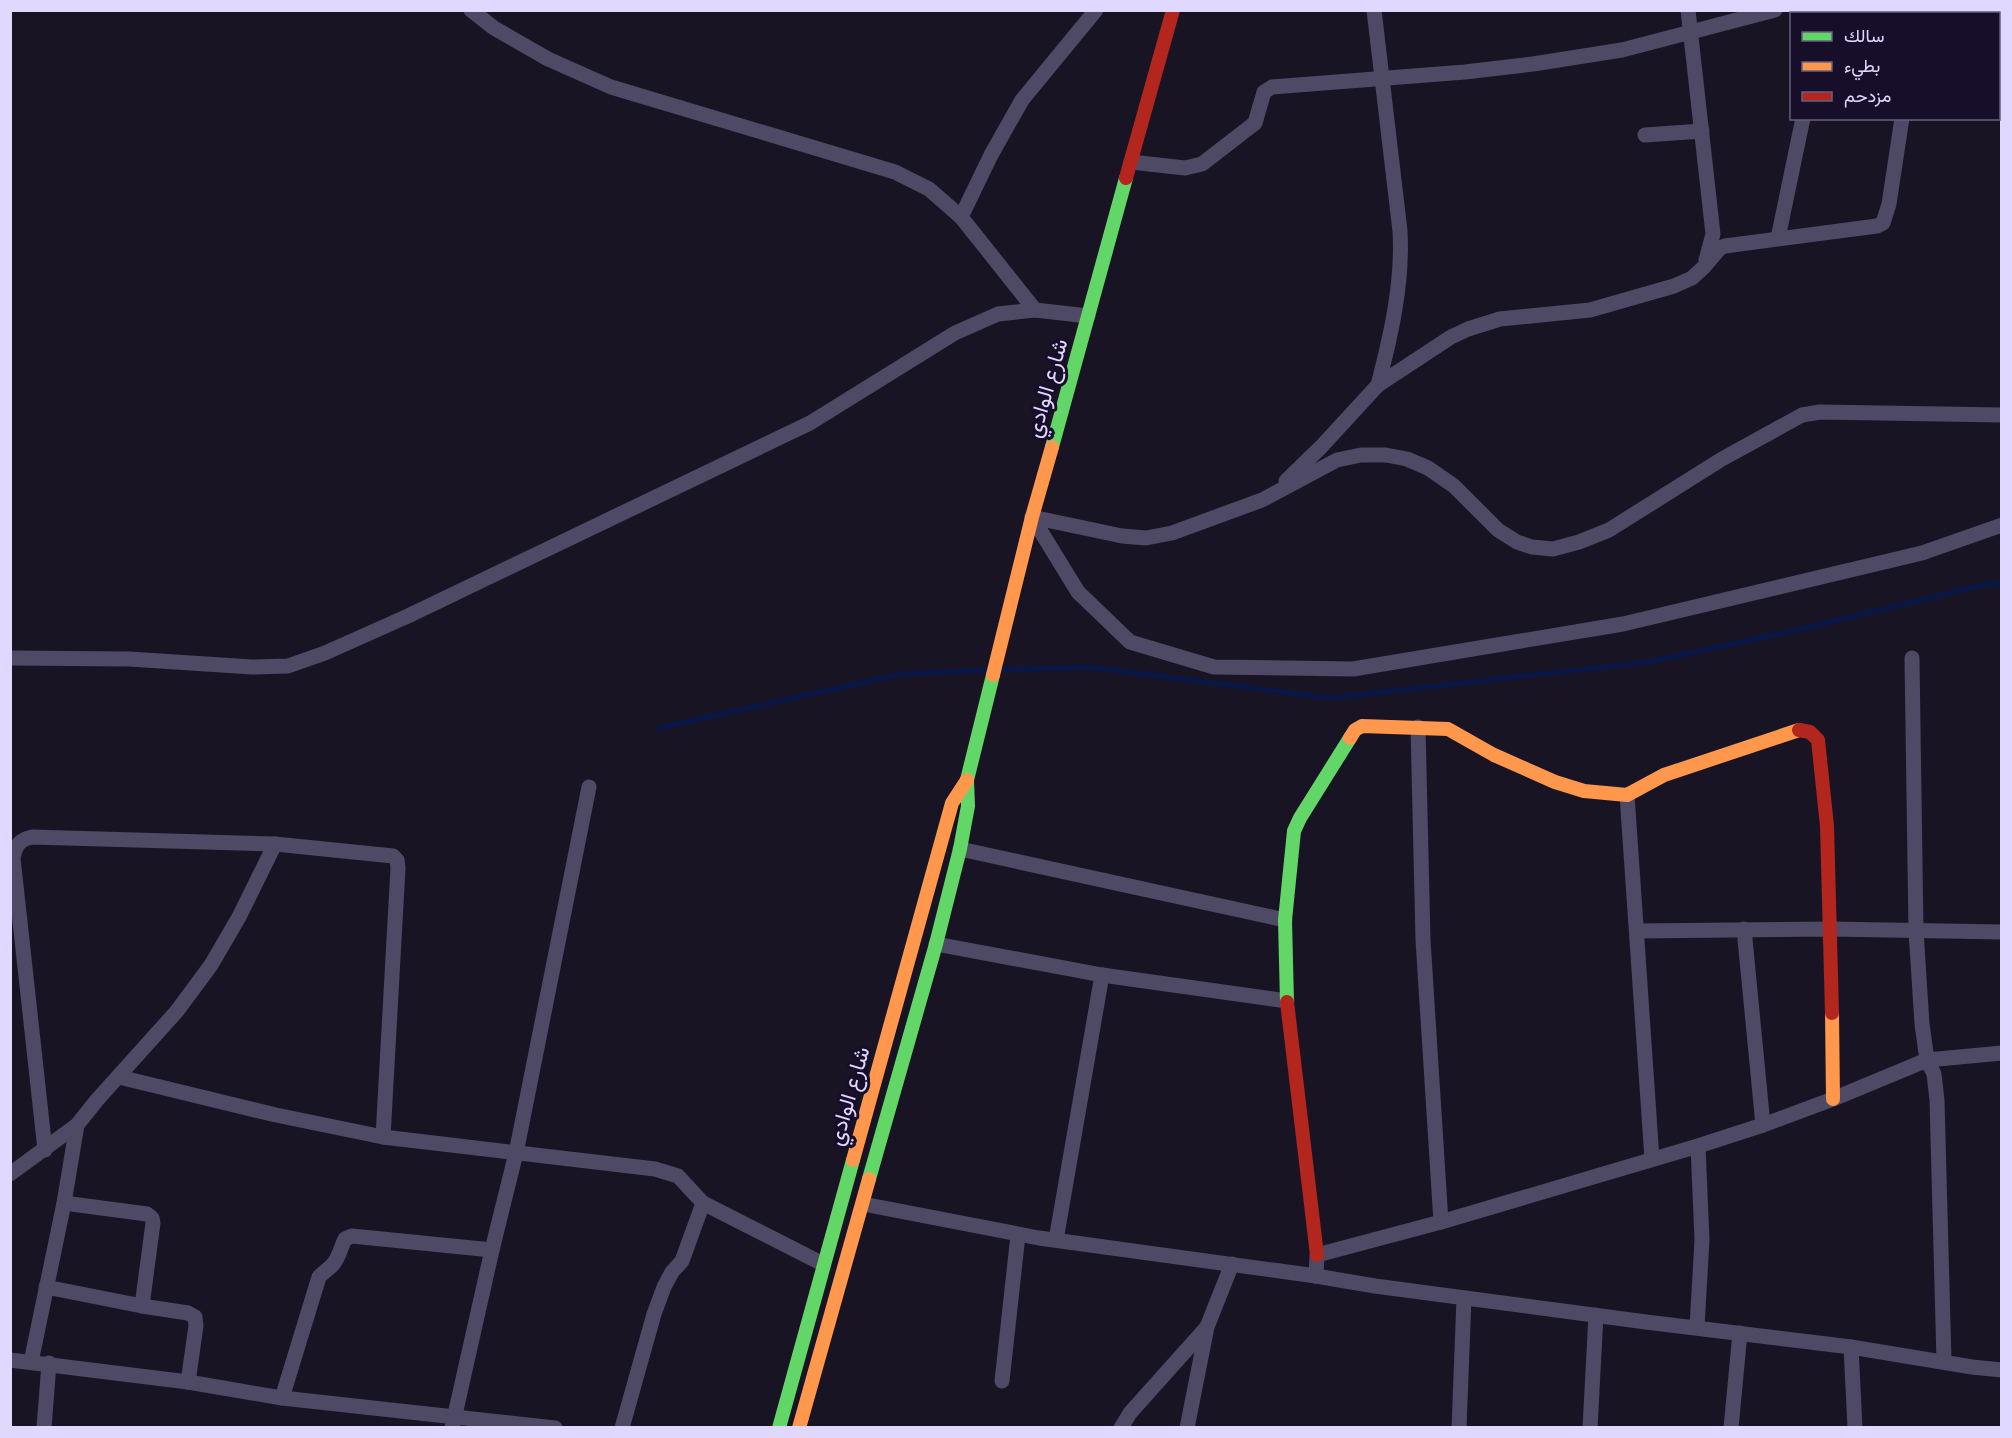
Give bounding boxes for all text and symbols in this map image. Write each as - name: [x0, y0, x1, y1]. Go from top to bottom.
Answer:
- legend: [1790, 12, 2000, 120]
- text: سالك: [1844, 25, 1884, 47]
- text: بطيء: [1844, 55, 1880, 81]
- text: مزدحم: [1844, 85, 1891, 108]
- street label: شارع الوادي: [1020, 336, 1078, 442]
- street label: شارع الوادي: [822, 1044, 880, 1150]

